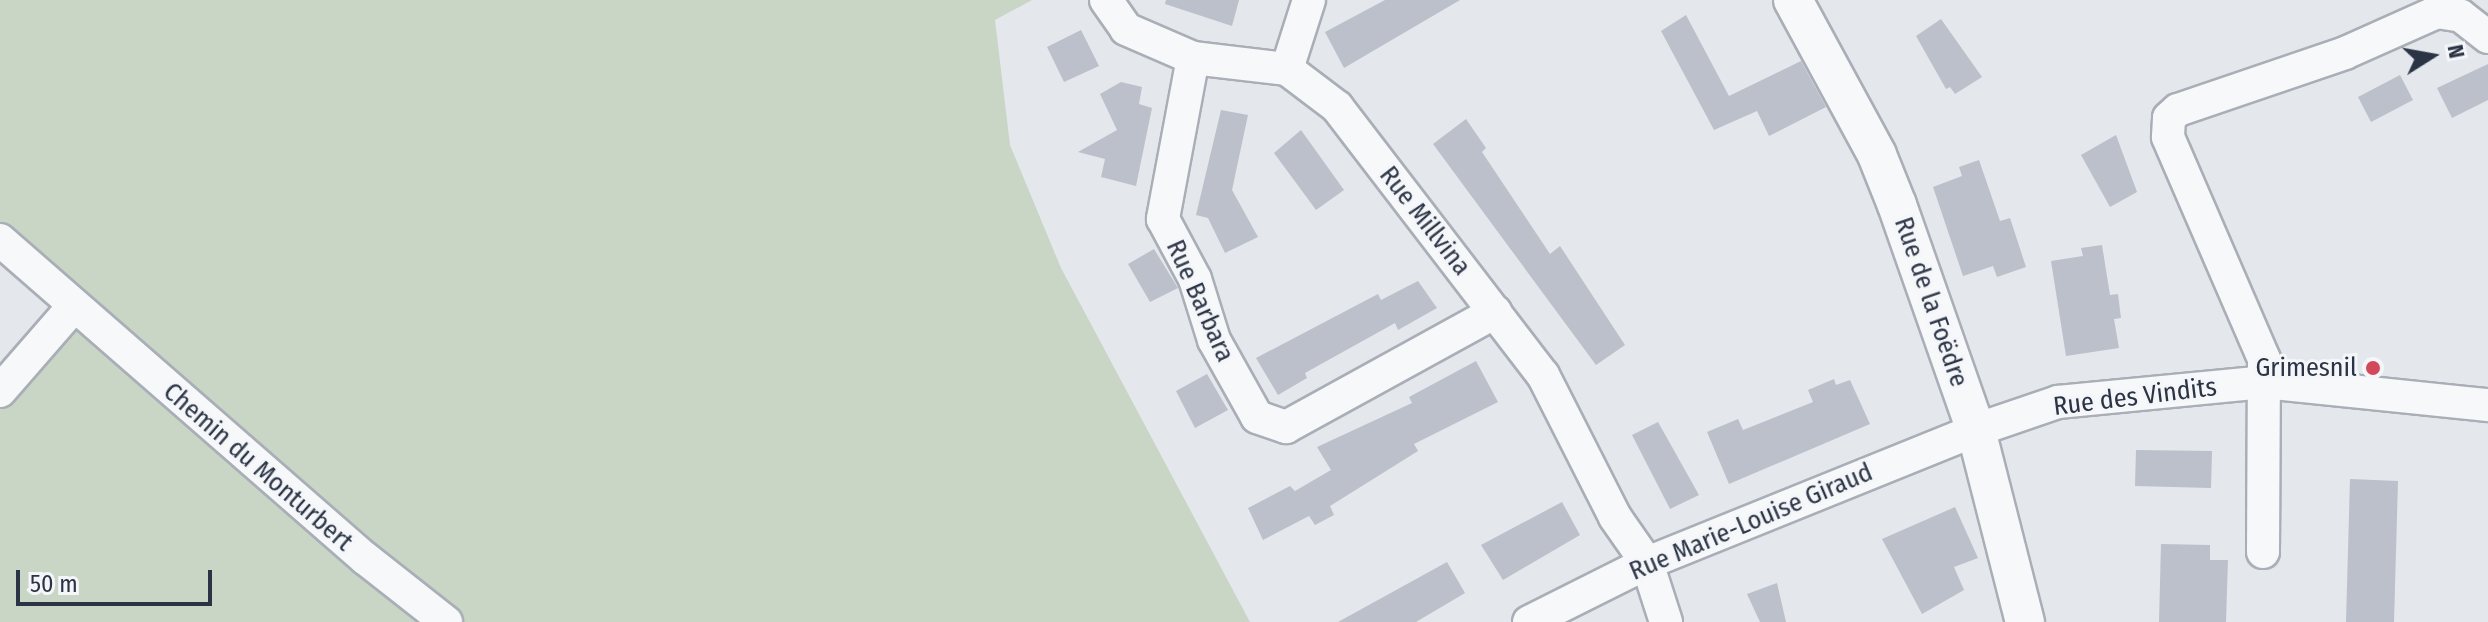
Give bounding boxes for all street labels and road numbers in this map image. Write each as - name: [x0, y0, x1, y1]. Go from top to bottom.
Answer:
- street label: Rue Millvina: [1373, 160, 1477, 282]
- street label: Rue de la Foëdre: [1887, 213, 1975, 391]
- street label: Rue Barbara: [1159, 235, 1241, 367]
- street label: Rue des Vindits: [2052, 372, 2218, 422]
- street label: Chemin du Monturbert: [157, 376, 359, 558]
- street label: Rue Marie-Louise Giraud: [1625, 457, 1877, 587]

